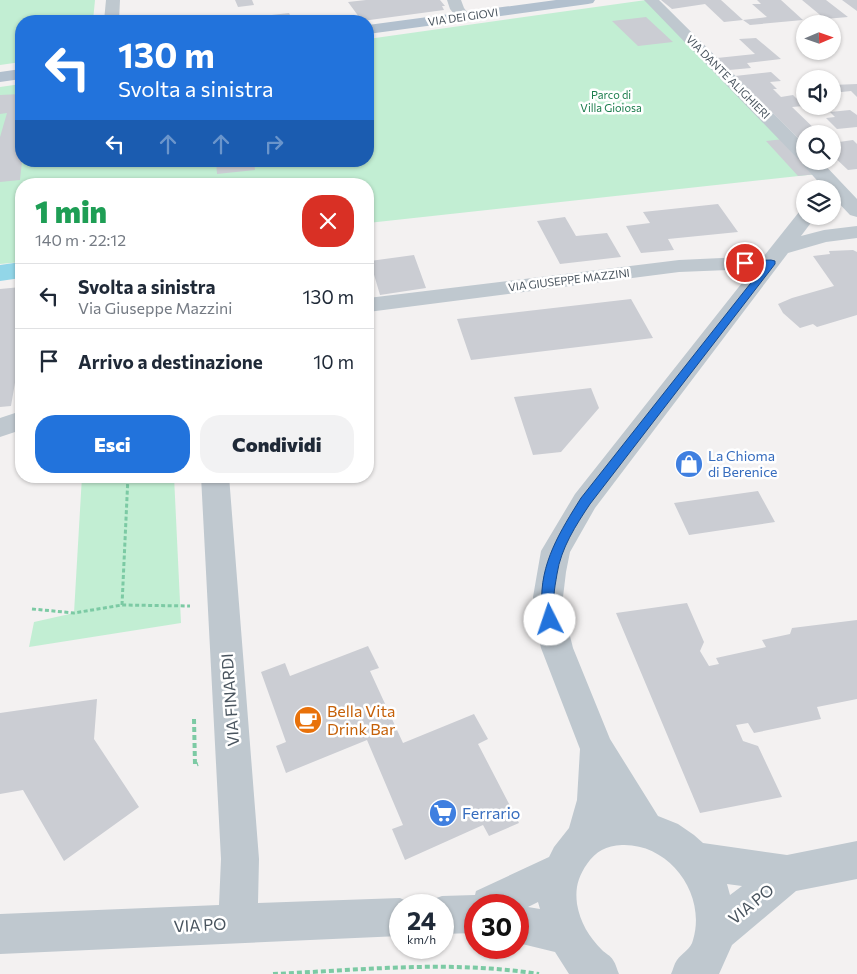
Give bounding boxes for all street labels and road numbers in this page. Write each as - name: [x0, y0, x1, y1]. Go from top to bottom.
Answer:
- street label: VIA DEI GIOVI: [427, 5, 499, 28]
- street label: VIA DANTE ALIGHIERI: [684, 32, 773, 121]
- street label: VIA GIUSEPPE MAZZINI: [507, 266, 630, 293]
- street label: VIA FINARDI: [217, 653, 242, 747]
- street label: VIA PO: [724, 880, 777, 928]
- street label: VIA PO: [173, 914, 227, 935]

